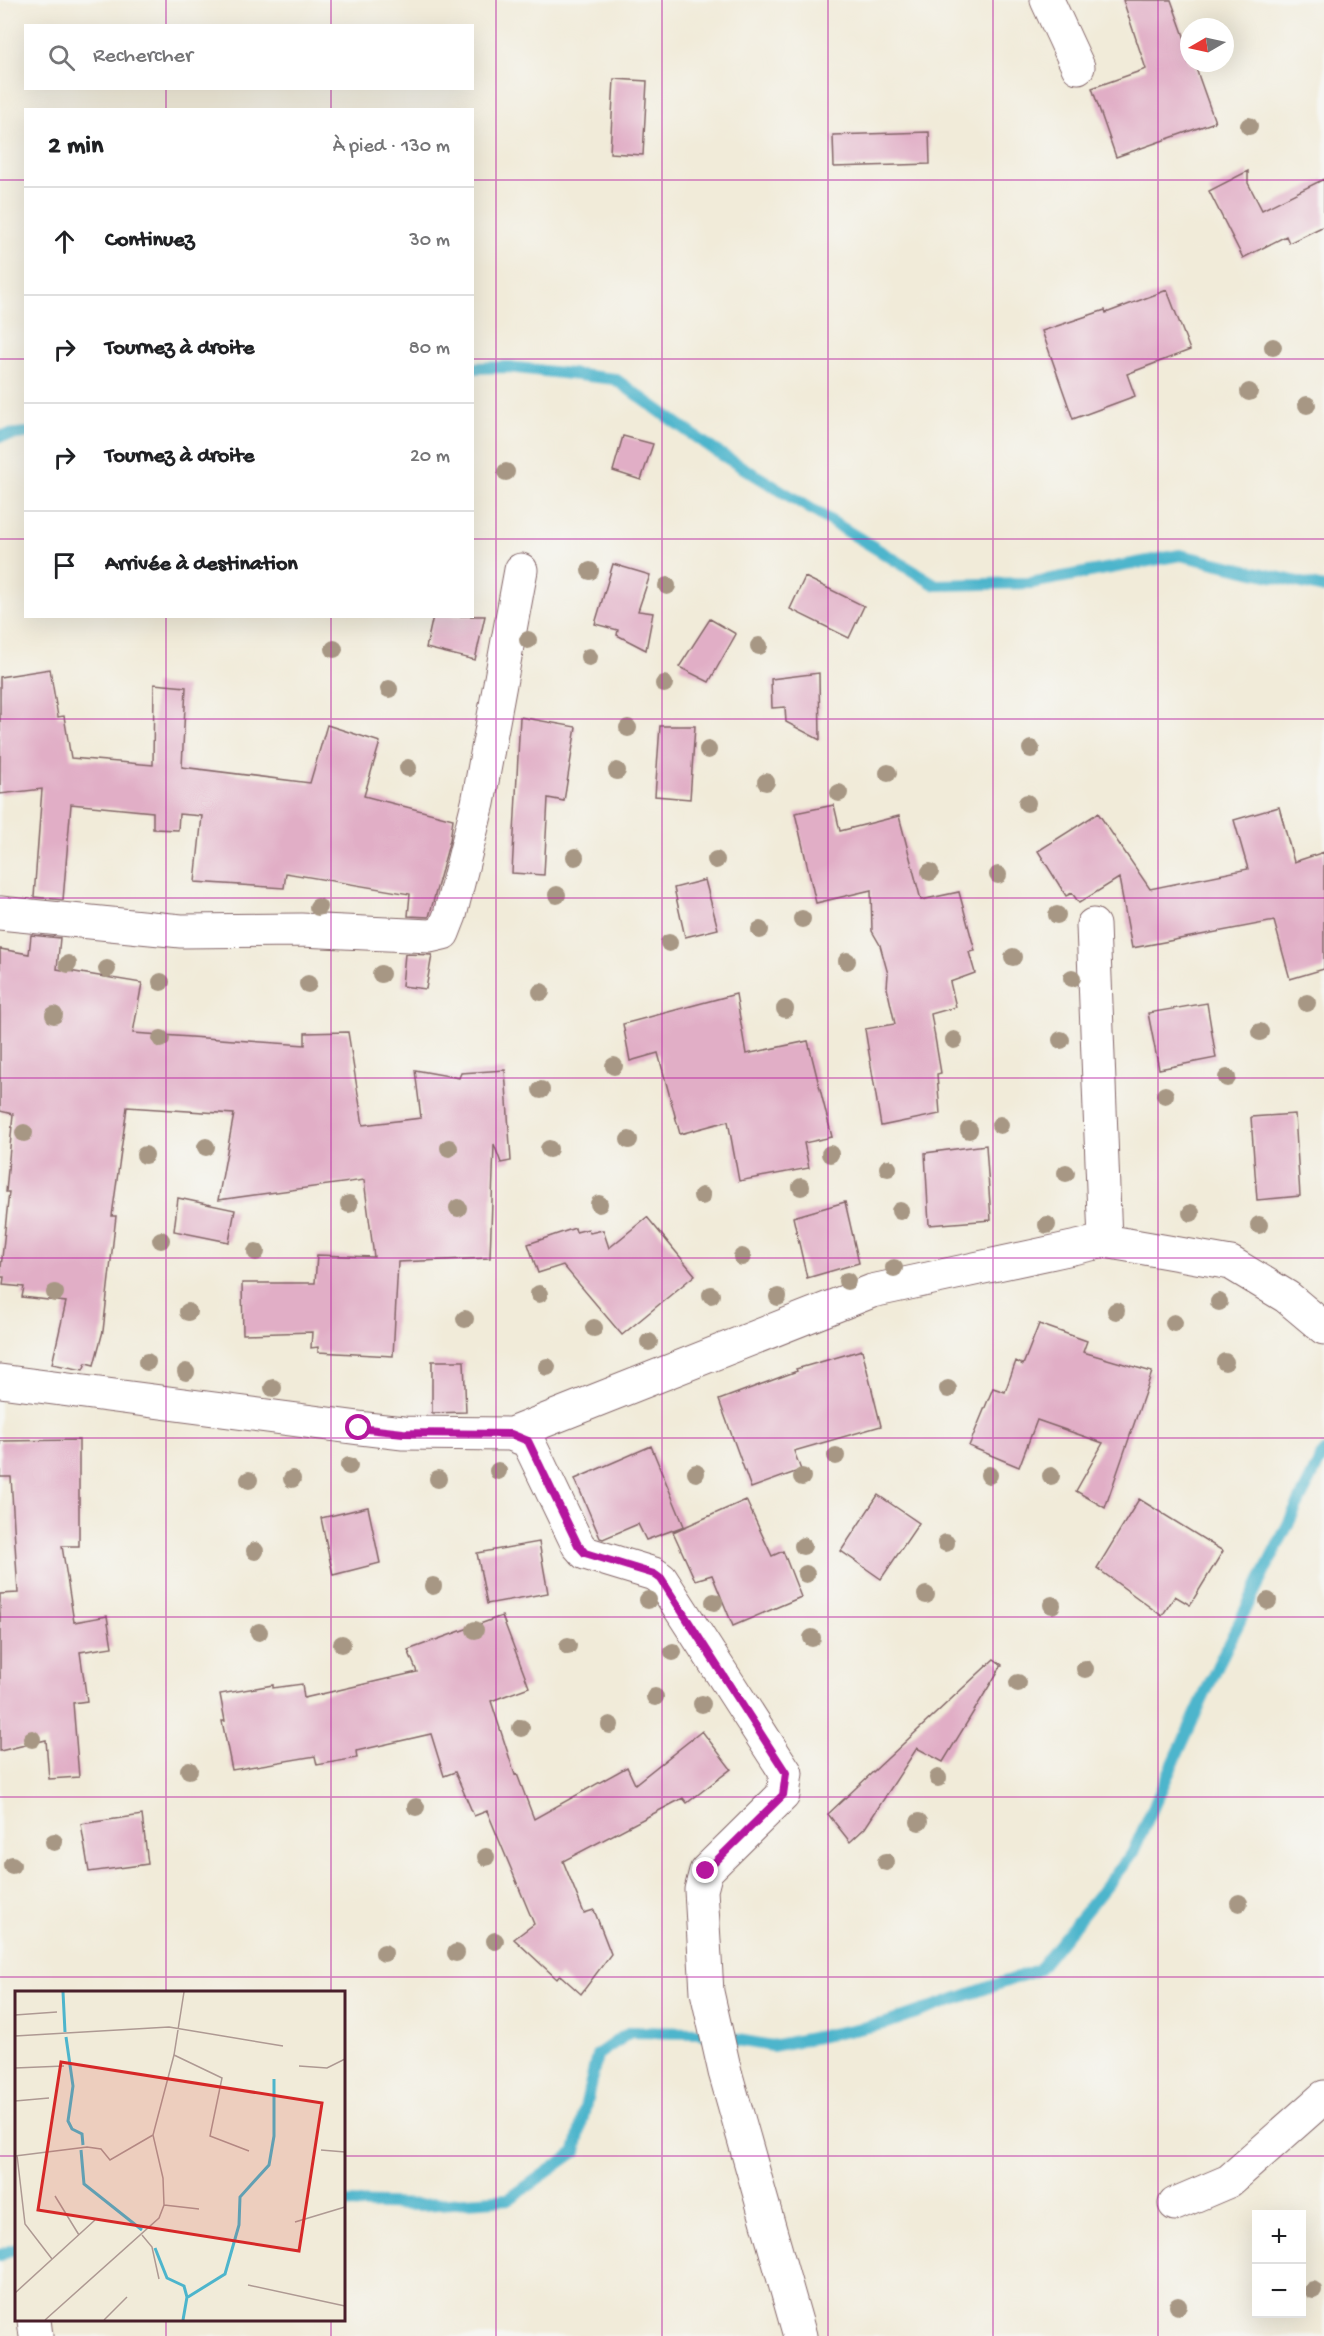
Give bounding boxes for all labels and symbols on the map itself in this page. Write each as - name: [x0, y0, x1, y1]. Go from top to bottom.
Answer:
- north arrow: [1180, 18, 1234, 72]
- route start: [345, 1414, 371, 1440]
- route end: [692, 1857, 718, 1883]
- inset map: [15, 1991, 345, 2321]

